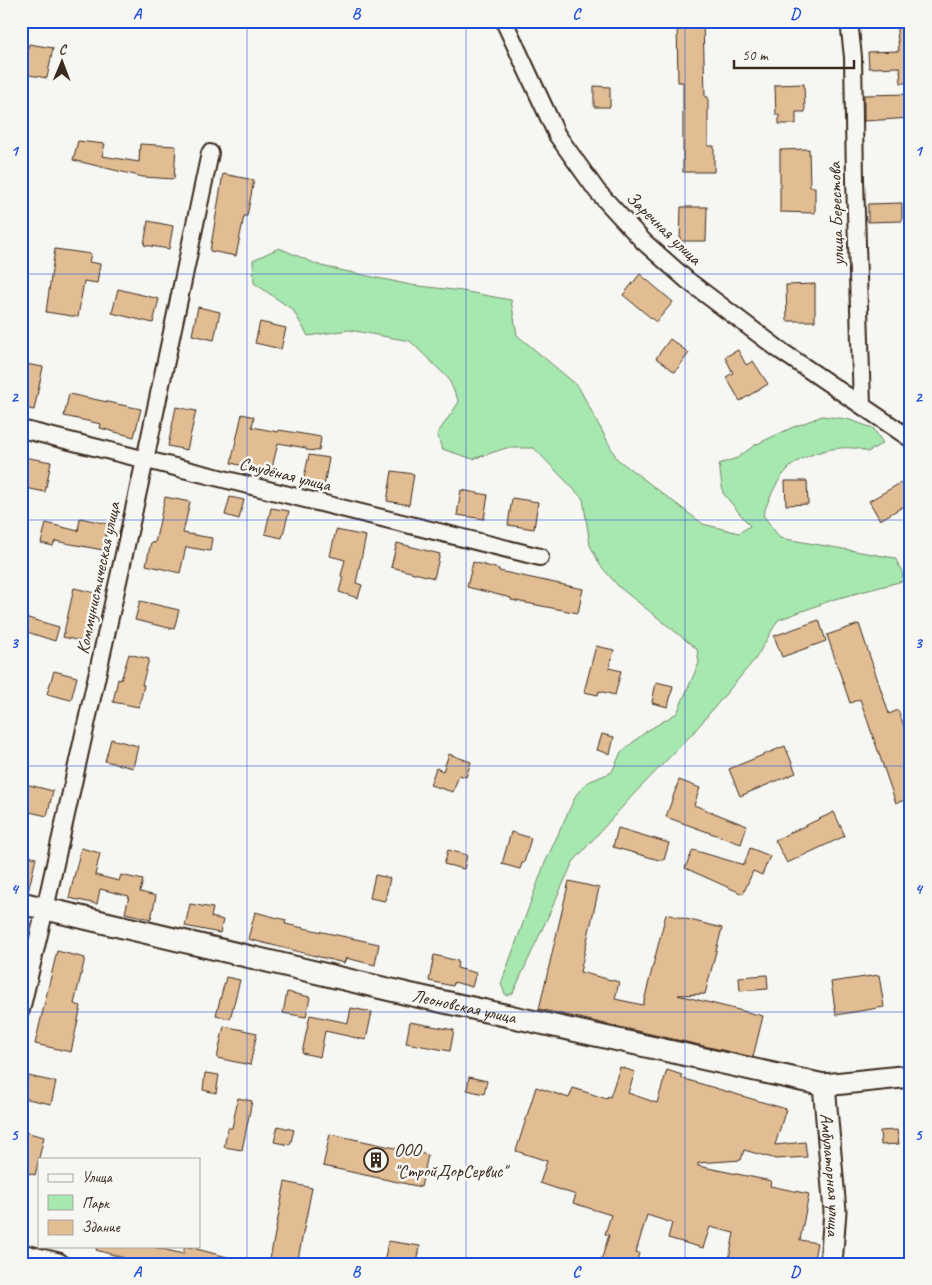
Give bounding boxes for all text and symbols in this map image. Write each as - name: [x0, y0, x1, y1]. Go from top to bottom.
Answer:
- text: A: [133, 4, 143, 24]
- text: B: [352, 4, 362, 24]
- text: C: [572, 4, 582, 24]
- text: D: [790, 4, 801, 24]
- north arrow: [38, 38, 88, 88]
- scale bar: [734, 38, 854, 70]
- text: С: [59, 41, 68, 58]
- text: 50 m: [742, 46, 769, 65]
- text: 1: [10, 141, 19, 161]
- text: 1: [914, 141, 923, 161]
- street label: улица Берестова: [823, 161, 849, 267]
- street label: Заречная улица: [622, 187, 707, 270]
- text: 2: [10, 387, 19, 407]
- text: 2: [914, 387, 923, 407]
- street label: Студёная улица: [237, 452, 335, 496]
- street label: Коммунистическая улица: [71, 499, 125, 656]
- text: 3: [10, 633, 19, 653]
- text: 3: [914, 633, 923, 653]
- text: 4: [10, 879, 19, 899]
- text: 4: [914, 879, 923, 899]
- street label: Леоновская улица: [410, 984, 520, 1029]
- street label: Амбулаторная улица: [816, 1112, 846, 1239]
- text: 5: [11, 1125, 20, 1145]
- text: 5: [915, 1125, 924, 1145]
- place label: ООО "СтройДорСервис": [394, 1139, 510, 1182]
- building icon: ООО "СтройДорСервис": [363, 1147, 389, 1173]
- legend: [38, 1158, 200, 1248]
- text: Улица: [82, 1168, 113, 1187]
- text: Парк: [82, 1194, 110, 1213]
- text: Здание: [82, 1218, 121, 1237]
- text: A: [133, 1262, 143, 1282]
- text: B: [352, 1262, 362, 1282]
- text: C: [572, 1262, 582, 1282]
- text: D: [790, 1262, 801, 1282]

